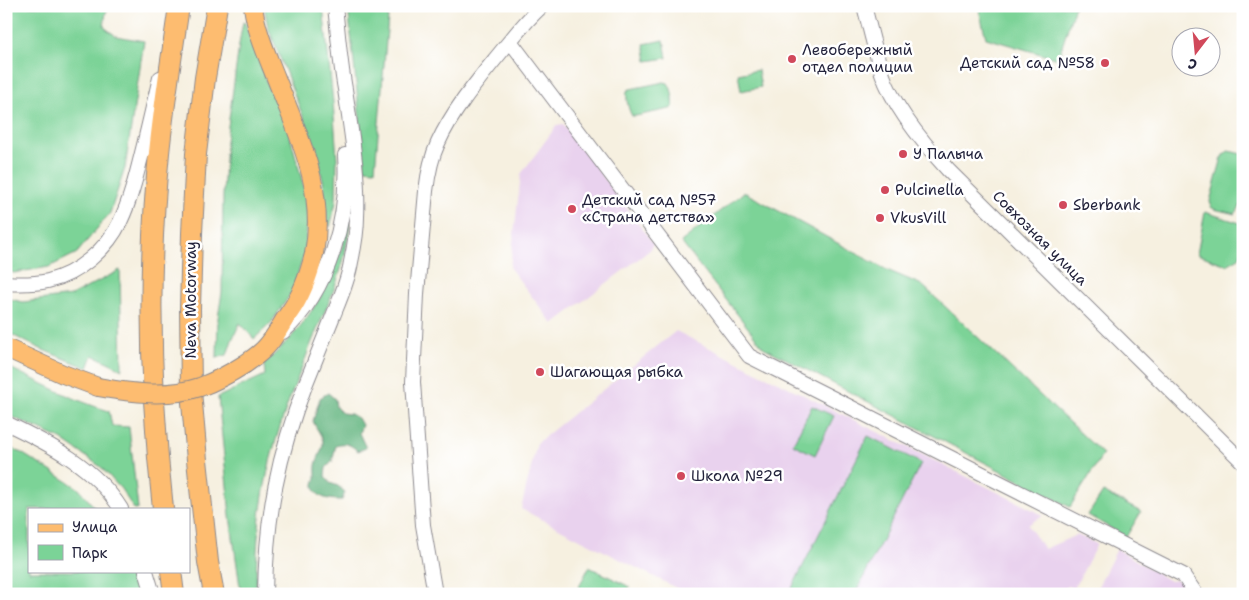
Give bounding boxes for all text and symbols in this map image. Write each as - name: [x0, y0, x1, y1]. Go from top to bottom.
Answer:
- north arrow: [1172, 28, 1222, 78]
- place label: Левобережный отдел полиции: [802, 40, 913, 77]
- marker: Левобережный отдел полиции: [786, 53, 798, 65]
- place label: Детский сад №58: [960, 53, 1095, 73]
- text: С: [1186, 55, 1199, 74]
- marker: Детский сад №58: [1099, 57, 1111, 69]
- place label: У Палыча: [913, 144, 984, 164]
- marker: У Палыча: [897, 148, 909, 160]
- place label: Pulcinella: [895, 180, 964, 200]
- marker: Pulcinella: [879, 184, 891, 196]
- street label: Совхозная улица: [988, 186, 1092, 290]
- place label: Детский сад №57 «Страна детства»: [582, 190, 717, 227]
- place label: Sberbank: [1073, 195, 1141, 215]
- marker: Sberbank: [1057, 199, 1069, 211]
- marker: Детский сад №57 «Страна детства»: [566, 203, 578, 215]
- place label: VkusVill: [890, 208, 947, 228]
- marker: VkusVill: [874, 212, 886, 224]
- street label: Neva Motorway: [181, 241, 201, 359]
- place label: Шагающая рыбка: [550, 362, 683, 382]
- marker: Шагающая рыбка: [534, 366, 546, 378]
- place label: Школа №29: [691, 466, 783, 486]
- marker: Школа №29: [675, 470, 687, 482]
- legend: [28, 508, 190, 572]
- text: Улица: [72, 517, 118, 537]
- text: Парк: [72, 543, 108, 563]

